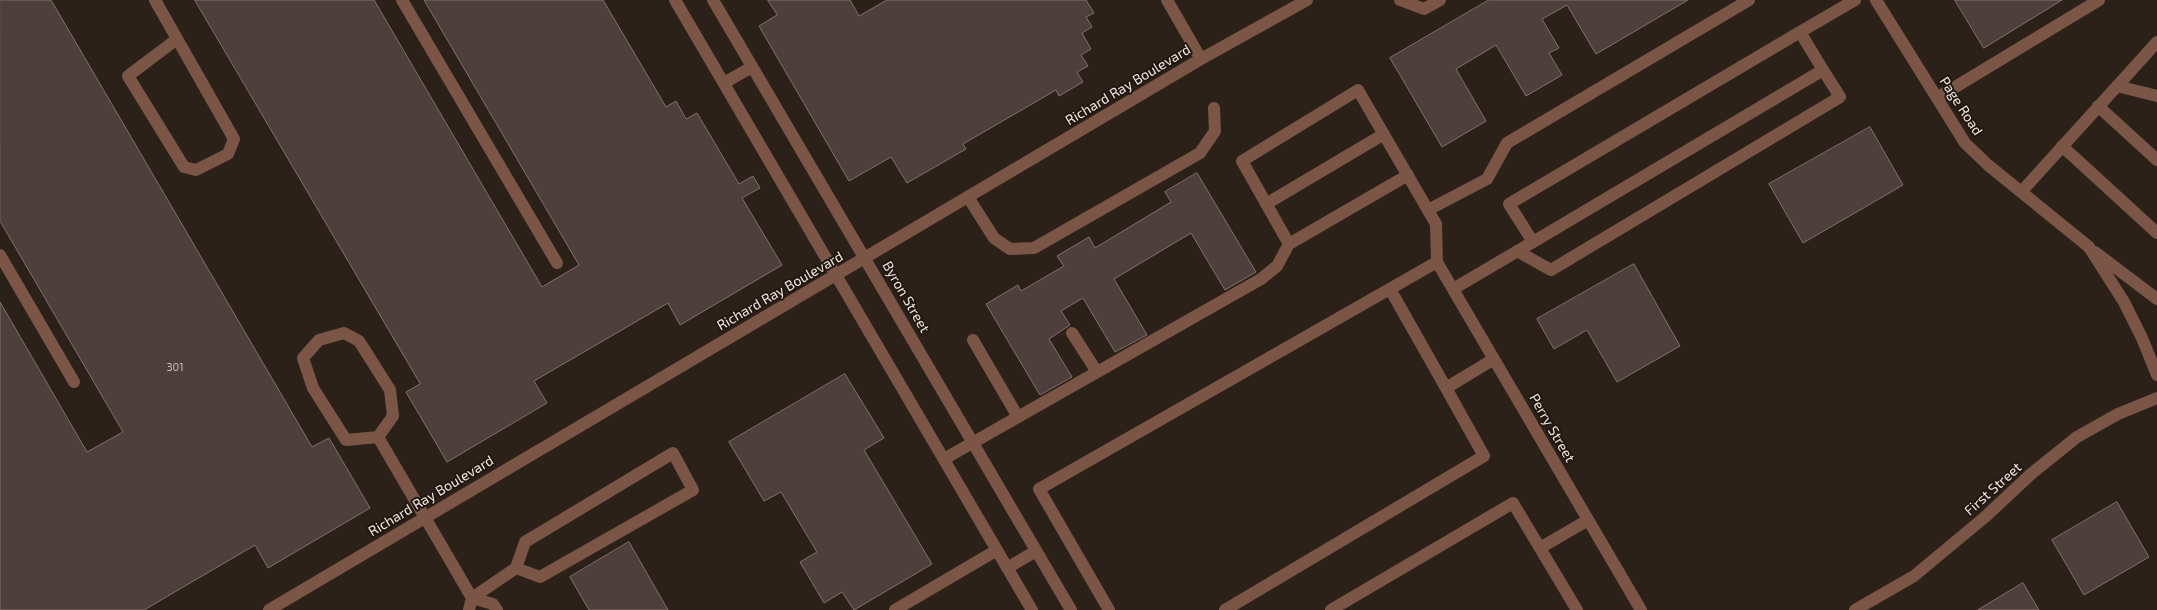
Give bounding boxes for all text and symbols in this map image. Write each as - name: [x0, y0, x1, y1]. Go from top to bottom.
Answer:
- street label: Richard Ray Boulevard: [1062, 41, 1194, 129]
- street label: Page Road: [1936, 74, 1986, 138]
- street label: Richard Ray Boulevard: [714, 248, 846, 334]
- street label: Byron Street: [879, 258, 933, 336]
- house number: 301: [166, 360, 184, 374]
- street label: Perry Street: [1526, 391, 1578, 465]
- street label: Richard Ray Boulevard: [365, 452, 497, 540]
- street label: First Street: [1961, 459, 2025, 519]

